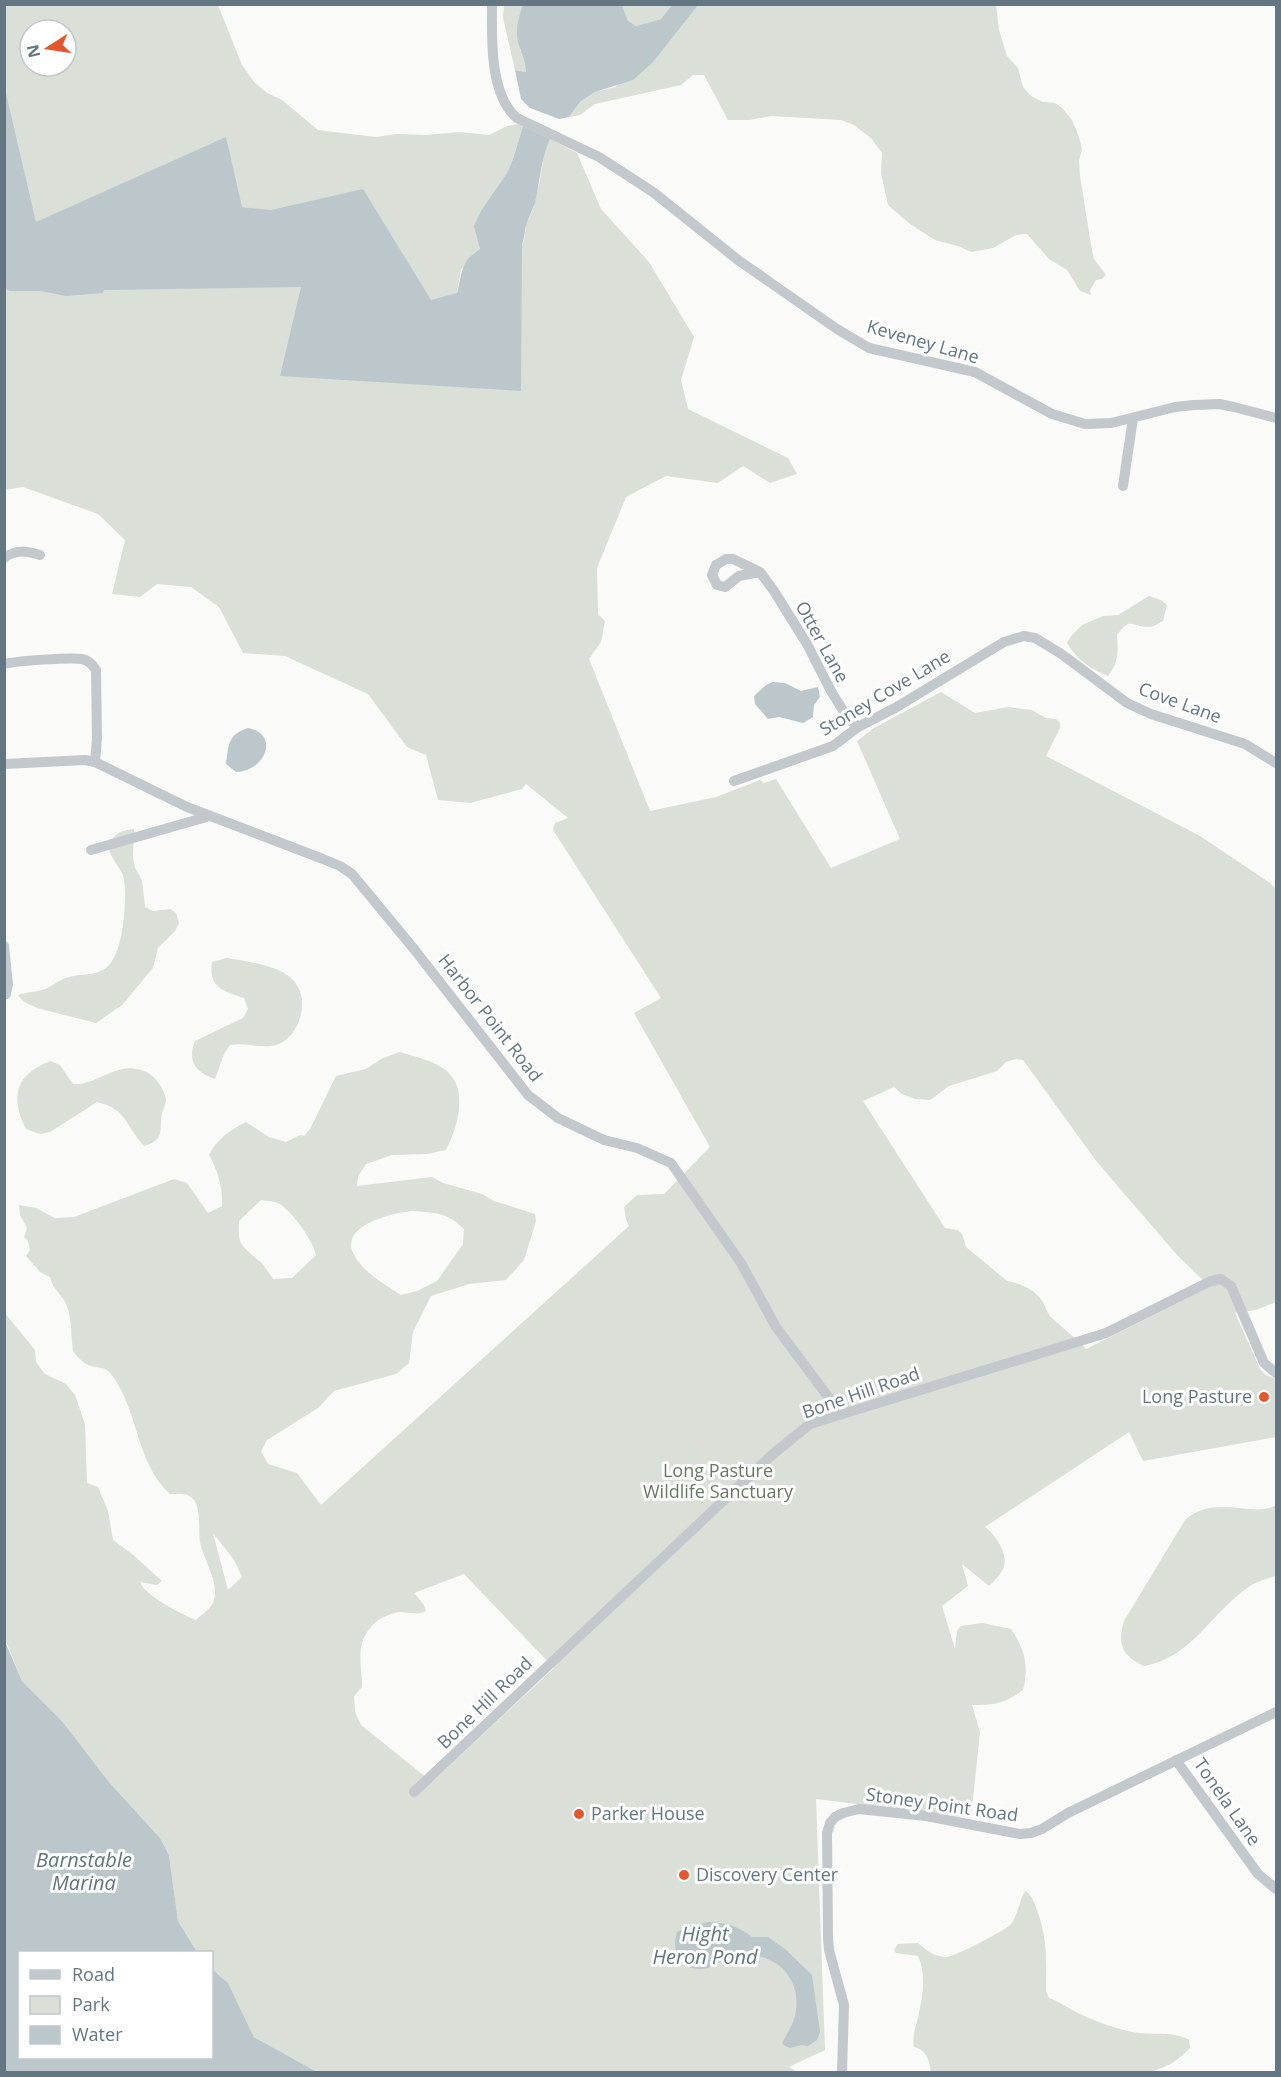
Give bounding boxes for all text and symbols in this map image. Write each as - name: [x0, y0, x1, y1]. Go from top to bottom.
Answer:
- north arrow: [18, 18, 78, 78]
- text: N: [21, 42, 45, 60]
- street label: Keveney Lane: [864, 314, 982, 369]
- street label: Otter Lane: [791, 597, 855, 686]
- street label: Stoney Cove Lane: [815, 644, 954, 741]
- street label: Cove Lane: [1136, 676, 1225, 728]
- street label: Harbor Point Road: [433, 949, 548, 1086]
- street label: Bone Hill Road: [799, 1361, 923, 1423]
- place label: Long Pasture: [1142, 1384, 1252, 1408]
- marker: Long Pasture: [1257, 1390, 1271, 1404]
- park label: Long Pasture Wildlife Sanctuary: [643, 1458, 794, 1503]
- street label: Bone Hill Road: [432, 1651, 537, 1754]
- street label: Tonela Lane: [1189, 1753, 1267, 1850]
- street label: Stoney Point Road: [865, 1781, 1020, 1827]
- place label: Parker House: [591, 1801, 705, 1825]
- marker: Parker House: [572, 1807, 586, 1821]
- water label: Barnstable Marina: [36, 1846, 132, 1896]
- place label: Discovery Center: [696, 1862, 839, 1886]
- marker: Discovery Center: [677, 1868, 691, 1882]
- water label: Hight Heron Pond: [652, 1920, 758, 1970]
- legend: [18, 1951, 213, 2059]
- text: Road: [72, 1962, 115, 1986]
- text: Park: [72, 1992, 110, 2016]
- text: Water: [72, 2022, 123, 2046]

